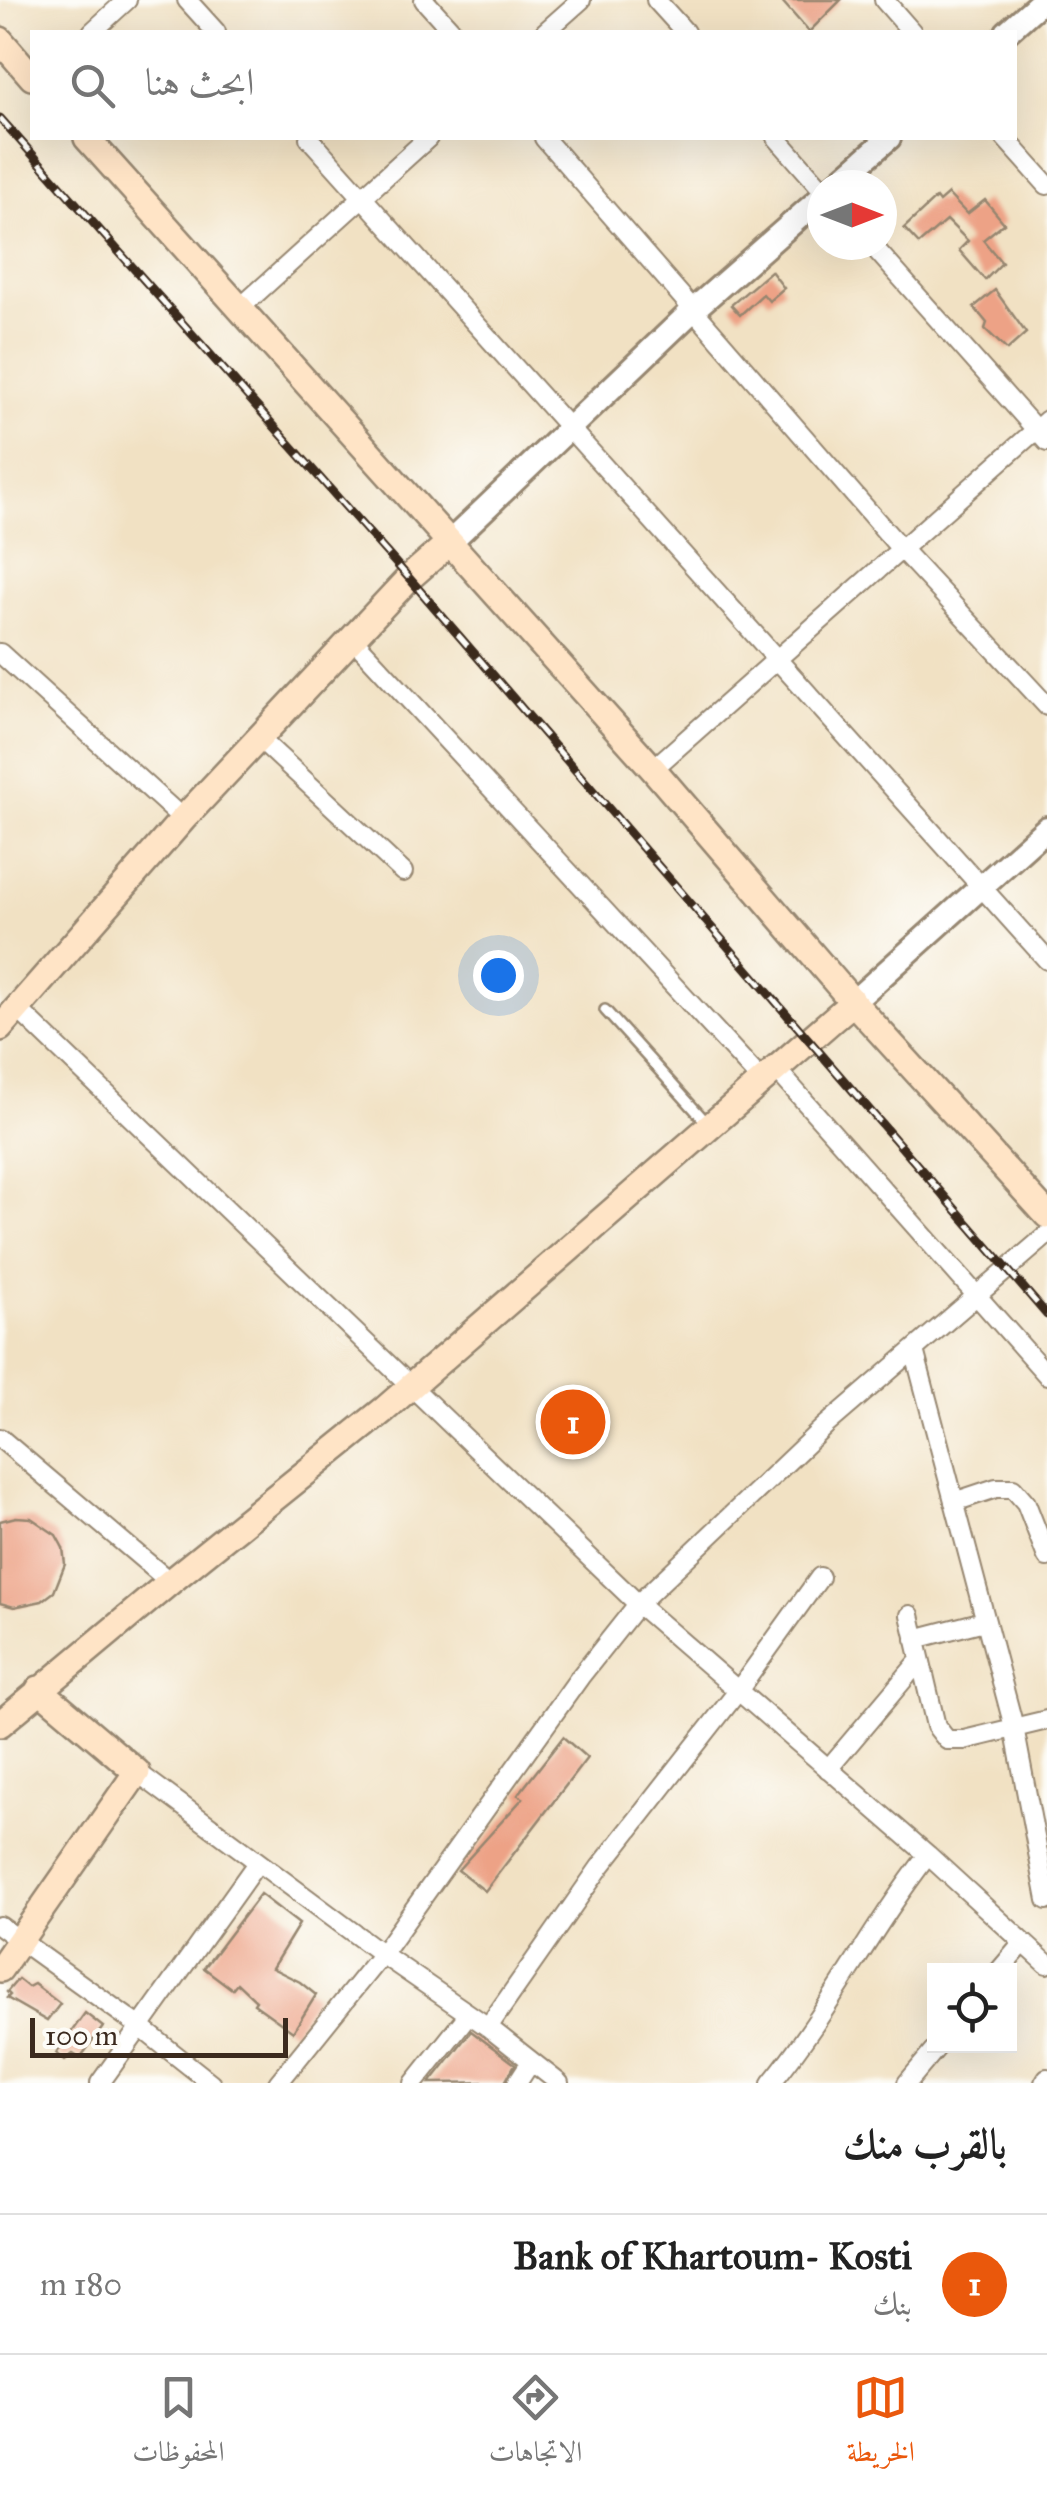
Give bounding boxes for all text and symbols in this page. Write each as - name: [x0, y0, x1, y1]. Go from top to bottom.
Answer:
- search box: [30, 30, 1017, 140]
- icon: search: [65, 58, 120, 113]
- text: ابحث هنا: [145, 59, 255, 105]
- north arrow: [807, 170, 897, 260]
- your location: [473, 950, 524, 1001]
- pin: 1: [540, 1384, 606, 1460]
- map controls: [927, 1963, 1017, 2053]
- button: locate: [927, 1963, 1017, 2053]
- scale bar: [30, 2013, 288, 2058]
- text: 100 m: [45, 2018, 118, 2053]
- text: بالقرب منك: [843, 2118, 1007, 2170]
- text: Bank of Khartoum- Kosti: [513, 2233, 912, 2279]
- text: 180 m: [40, 2265, 122, 2304]
- text: 1: [968, 2265, 981, 2304]
- text: بنك: [872, 2285, 912, 2324]
- tab: المحفوظات: [132, 2370, 224, 2479]
- tab: الاتجاهات: [489, 2370, 582, 2479]
- tab: الخريطة: [847, 2370, 915, 2479]

